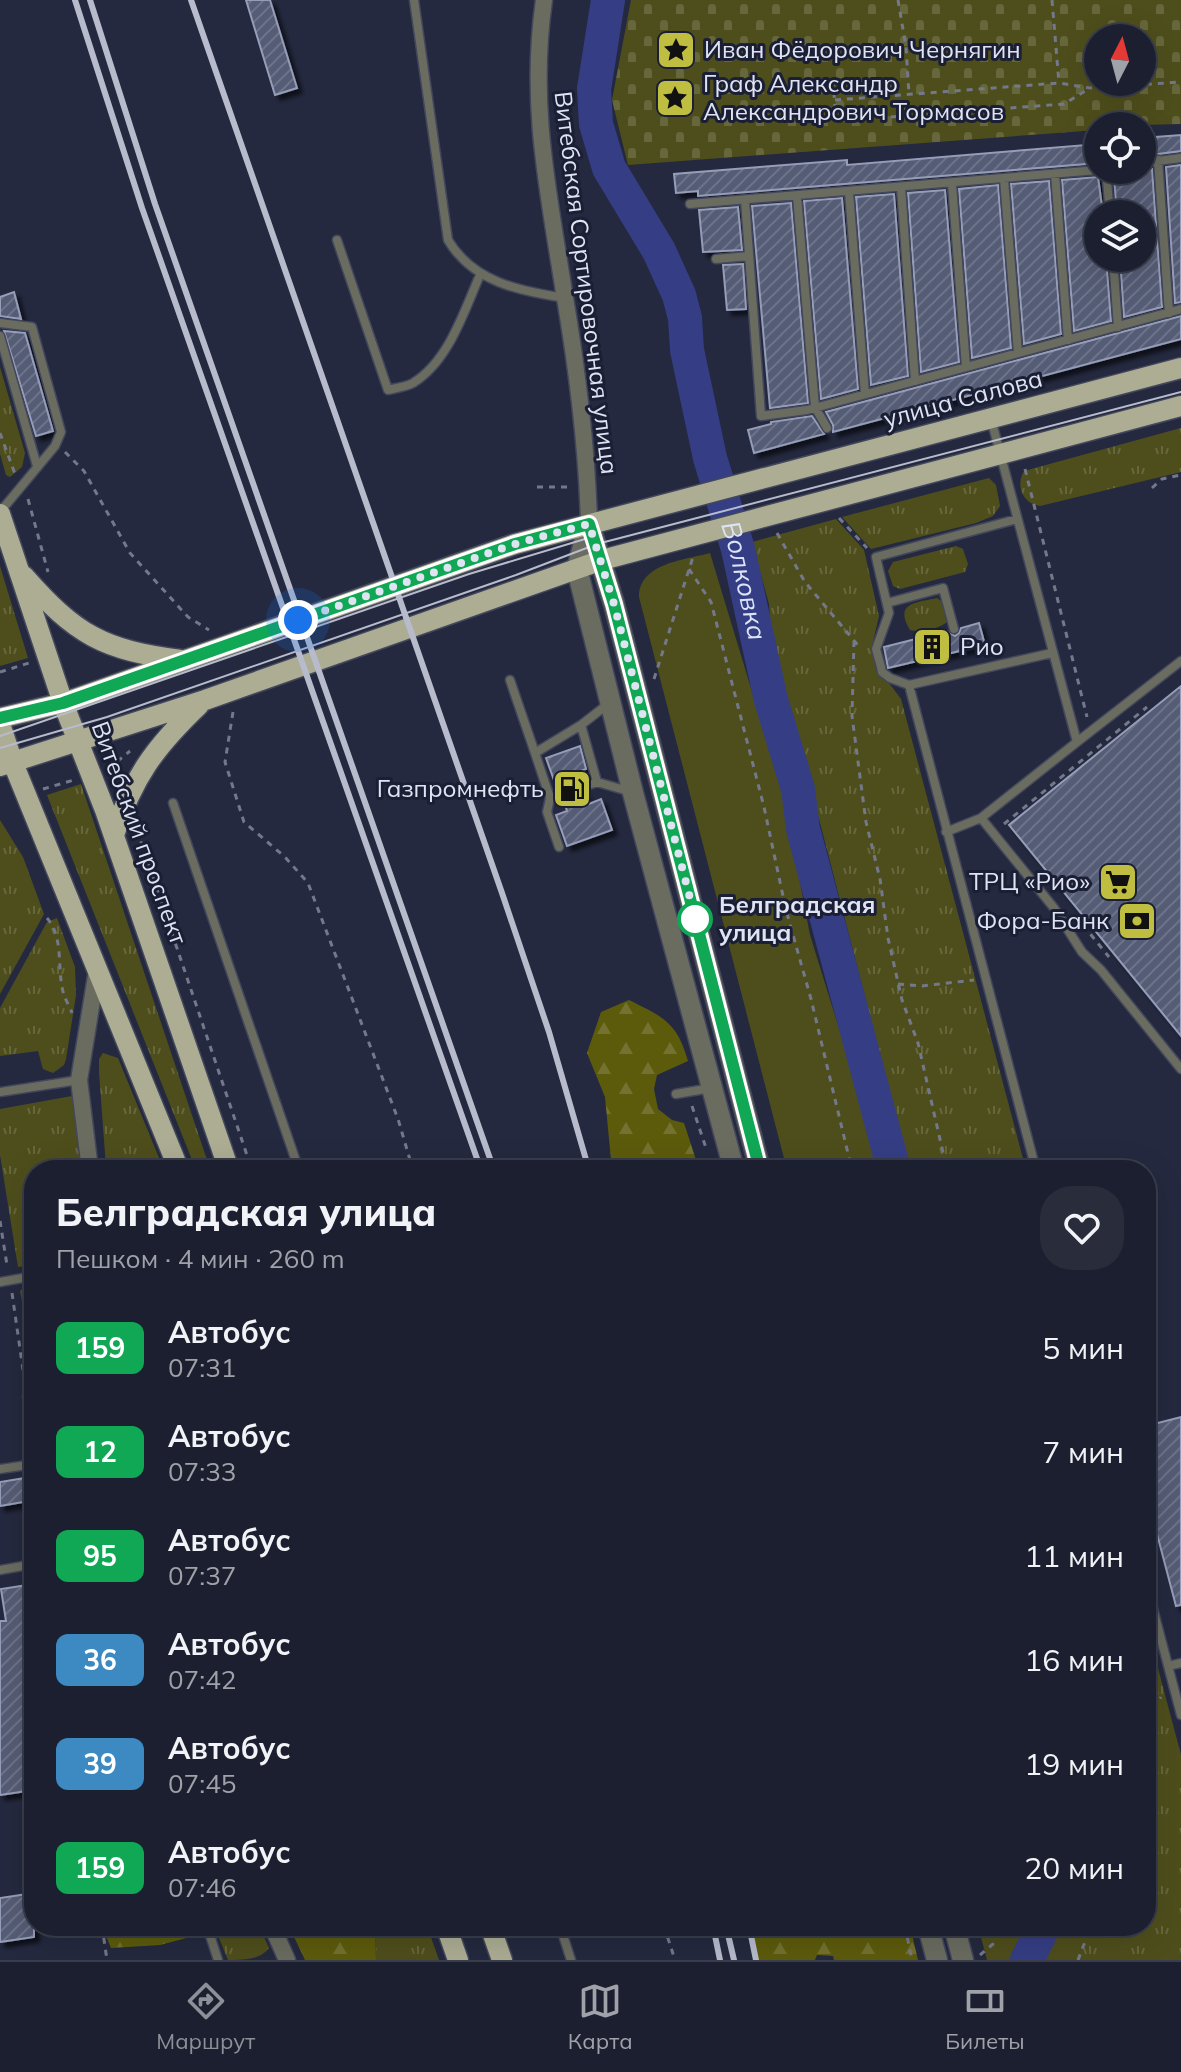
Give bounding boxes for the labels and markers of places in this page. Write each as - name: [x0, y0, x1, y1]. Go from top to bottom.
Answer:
- place icon: Иван Фёдорович Чернягин: [655, 29, 697, 71]
- place label: Иван Фёдорович Чернягин: [704, 34, 1021, 64]
- place label: Граф Александр Александрович Тормасов: [703, 68, 1004, 126]
- place icon: Граф Александр Александрович Тормасов: [654, 77, 696, 119]
- building icon: Рио: [911, 626, 953, 668]
- place label: Рио: [960, 631, 1004, 661]
- fuel station icon: Газпромнефть: [551, 768, 593, 810]
- place label: Газпромнефть: [377, 773, 544, 803]
- supermarket icon: ТРЦ «Рио»: [1097, 861, 1139, 903]
- place label: ТРЦ «Рио»: [969, 866, 1090, 896]
- place label: Белградская улица: [719, 889, 875, 947]
- bank icon: Фора-Банк: [1116, 900, 1158, 942]
- marker: Белградская улица: [678, 902, 712, 936]
- place label: Фора-Банк: [977, 905, 1109, 935]

